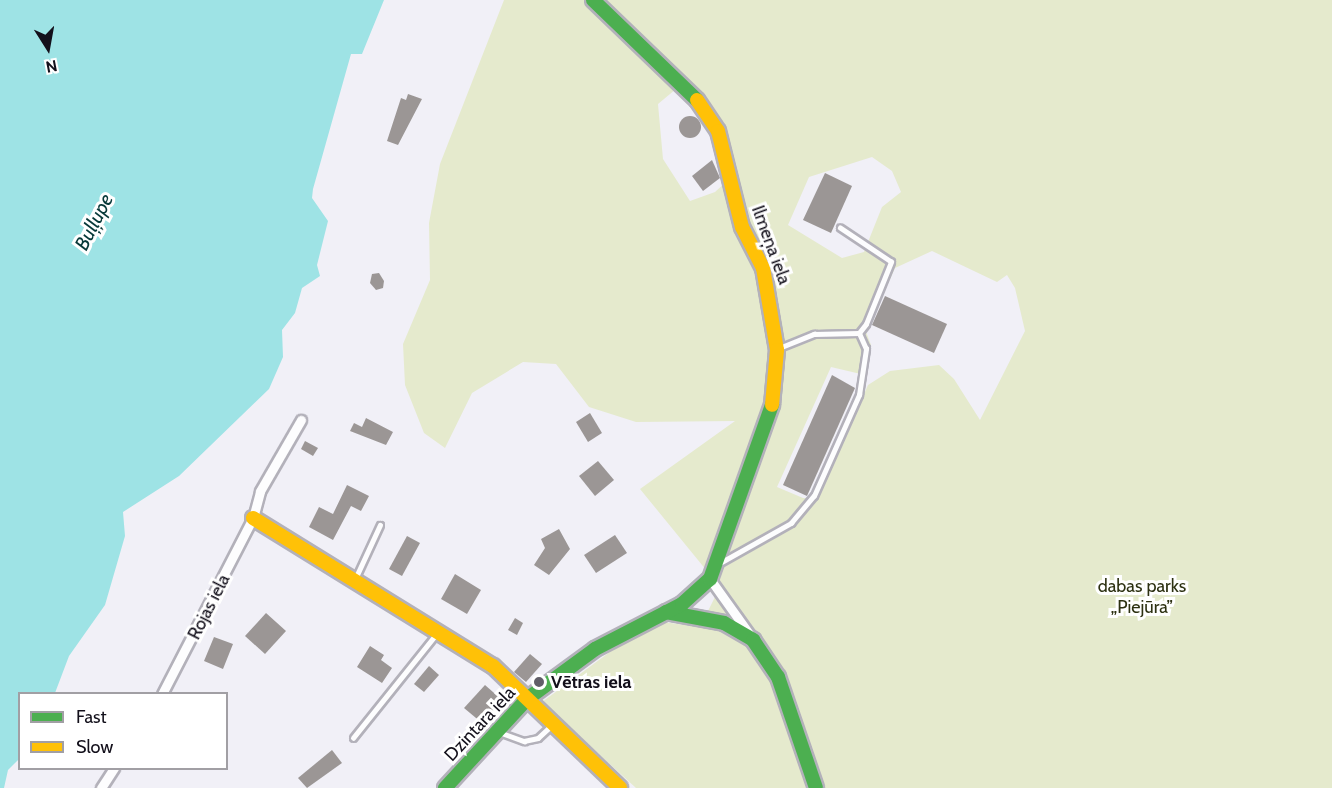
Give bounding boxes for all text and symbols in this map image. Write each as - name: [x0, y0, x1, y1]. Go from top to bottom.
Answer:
- north arrow: [18, 18, 78, 78]
- text: N: [44, 56, 59, 77]
- water label: Buļļupe: [70, 190, 118, 254]
- street label: Ilmeņa iela: [747, 203, 795, 287]
- street label: Rojas iela: [183, 571, 235, 643]
- park label: dabas parks „Piejūra”: [1098, 576, 1186, 618]
- place label: Vētras iela: [551, 671, 631, 693]
- marker: Vētras iela: [532, 675, 546, 689]
- street label: Dzintara iela: [440, 682, 520, 766]
- legend: [18, 692, 228, 770]
- text: Fast: [76, 706, 107, 728]
- text: Slow: [76, 736, 113, 758]

